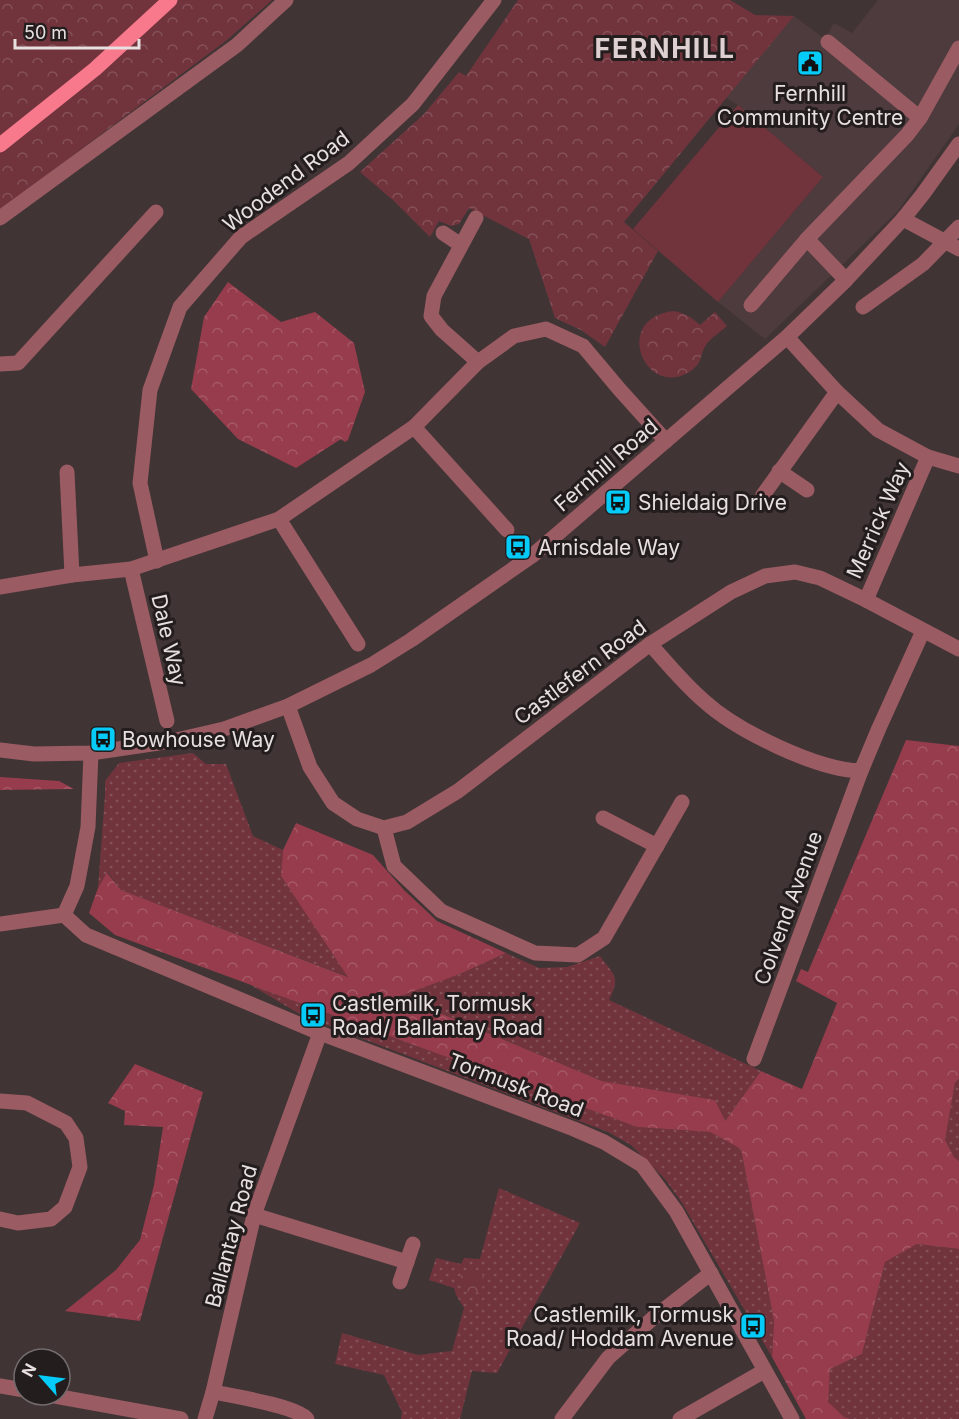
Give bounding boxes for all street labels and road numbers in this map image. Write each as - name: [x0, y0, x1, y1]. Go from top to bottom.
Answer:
- street label: Woodend Road: [218, 125, 354, 237]
- street label: Fernhill Road: [549, 413, 663, 517]
- street label: Merrick Way: [841, 458, 915, 582]
- street label: Dale Way: [146, 592, 192, 688]
- street label: Castlefern Road: [509, 614, 651, 730]
- street label: Colvend Avenue: [749, 828, 827, 988]
- street label: Tormusk Road: [445, 1048, 587, 1122]
- street label: Ballantay Road: [200, 1162, 262, 1310]

